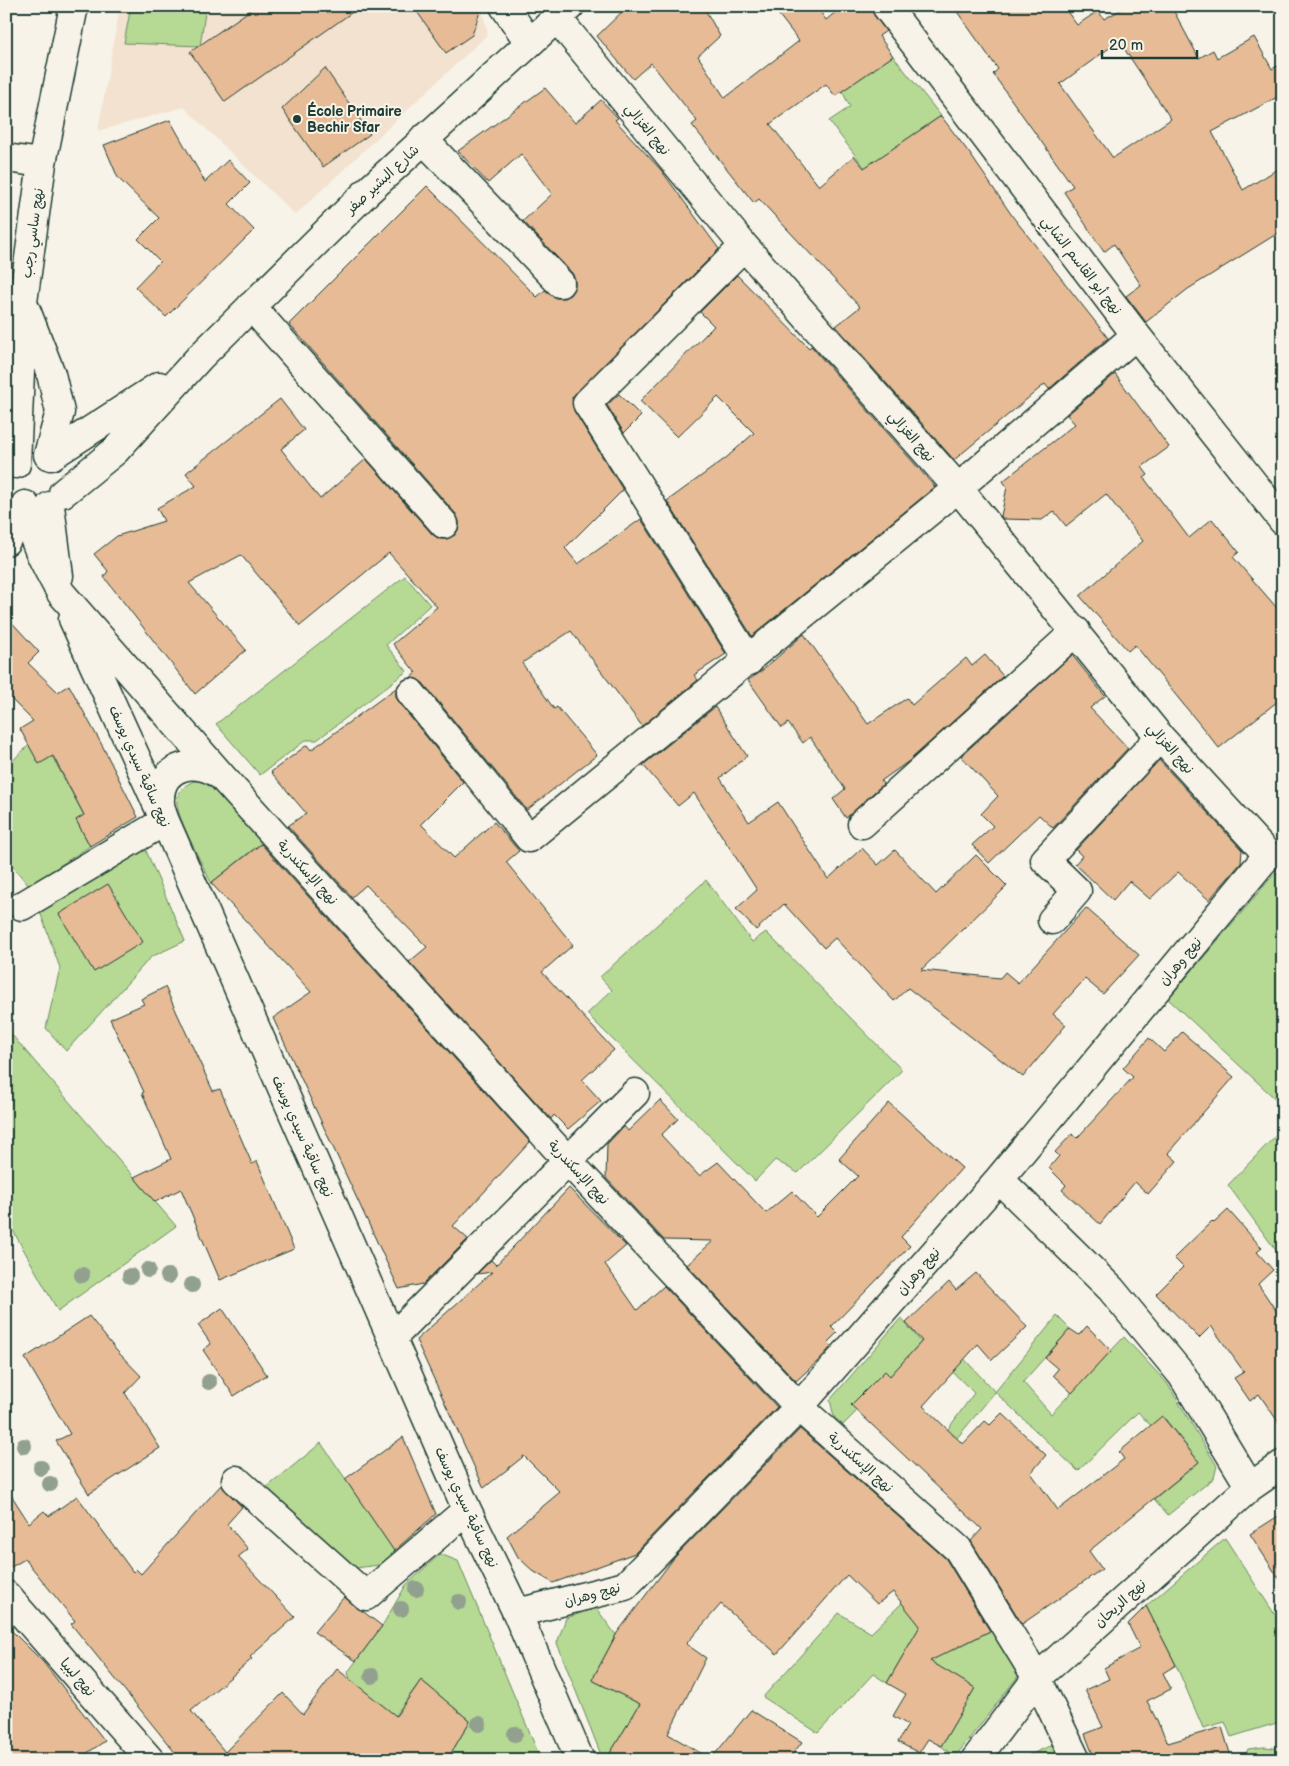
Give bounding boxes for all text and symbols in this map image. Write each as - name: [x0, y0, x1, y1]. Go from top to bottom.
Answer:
- scale bar: [1102, 28, 1196, 60]
- text: 20 m: [1109, 36, 1143, 55]
- street label: نهج الغزالي: [618, 100, 674, 161]
- place label: École Primaire Bechir Sfar: [307, 101, 402, 136]
- marker: École Primaire Bechir Sfar: [291, 113, 303, 125]
- street label: شارع البشير صفر: [341, 141, 423, 219]
- street label: نهج ساسي رجب: [18, 187, 51, 280]
- street label: نهج أبو القاسم الشابي: [1035, 213, 1125, 320]
- street label: نهج الغزالي: [882, 407, 938, 468]
- street label: نهج ساقية سيدي يوسف: [103, 703, 174, 831]
- street label: نهج الغزالي: [1141, 719, 1197, 780]
- street label: نهج الإسكندرية: [273, 836, 341, 909]
- street label: نهج وهران: [1155, 934, 1206, 990]
- street label: نهج ساقية سيدي يوسف: [266, 1073, 337, 1201]
- street label: نهج الإسكندرية: [544, 1137, 613, 1209]
- street label: نهج وهران: [893, 1244, 944, 1299]
- street label: نهج الإسكندرية: [824, 1429, 897, 1497]
- street label: نهج ساقية سيدي يوسف: [429, 1444, 502, 1571]
- street label: نهج الريحان: [1091, 1576, 1150, 1632]
- street label: نهج وهران: [562, 1579, 622, 1611]
- street label: نهج ليبيا: [56, 1655, 99, 1701]

